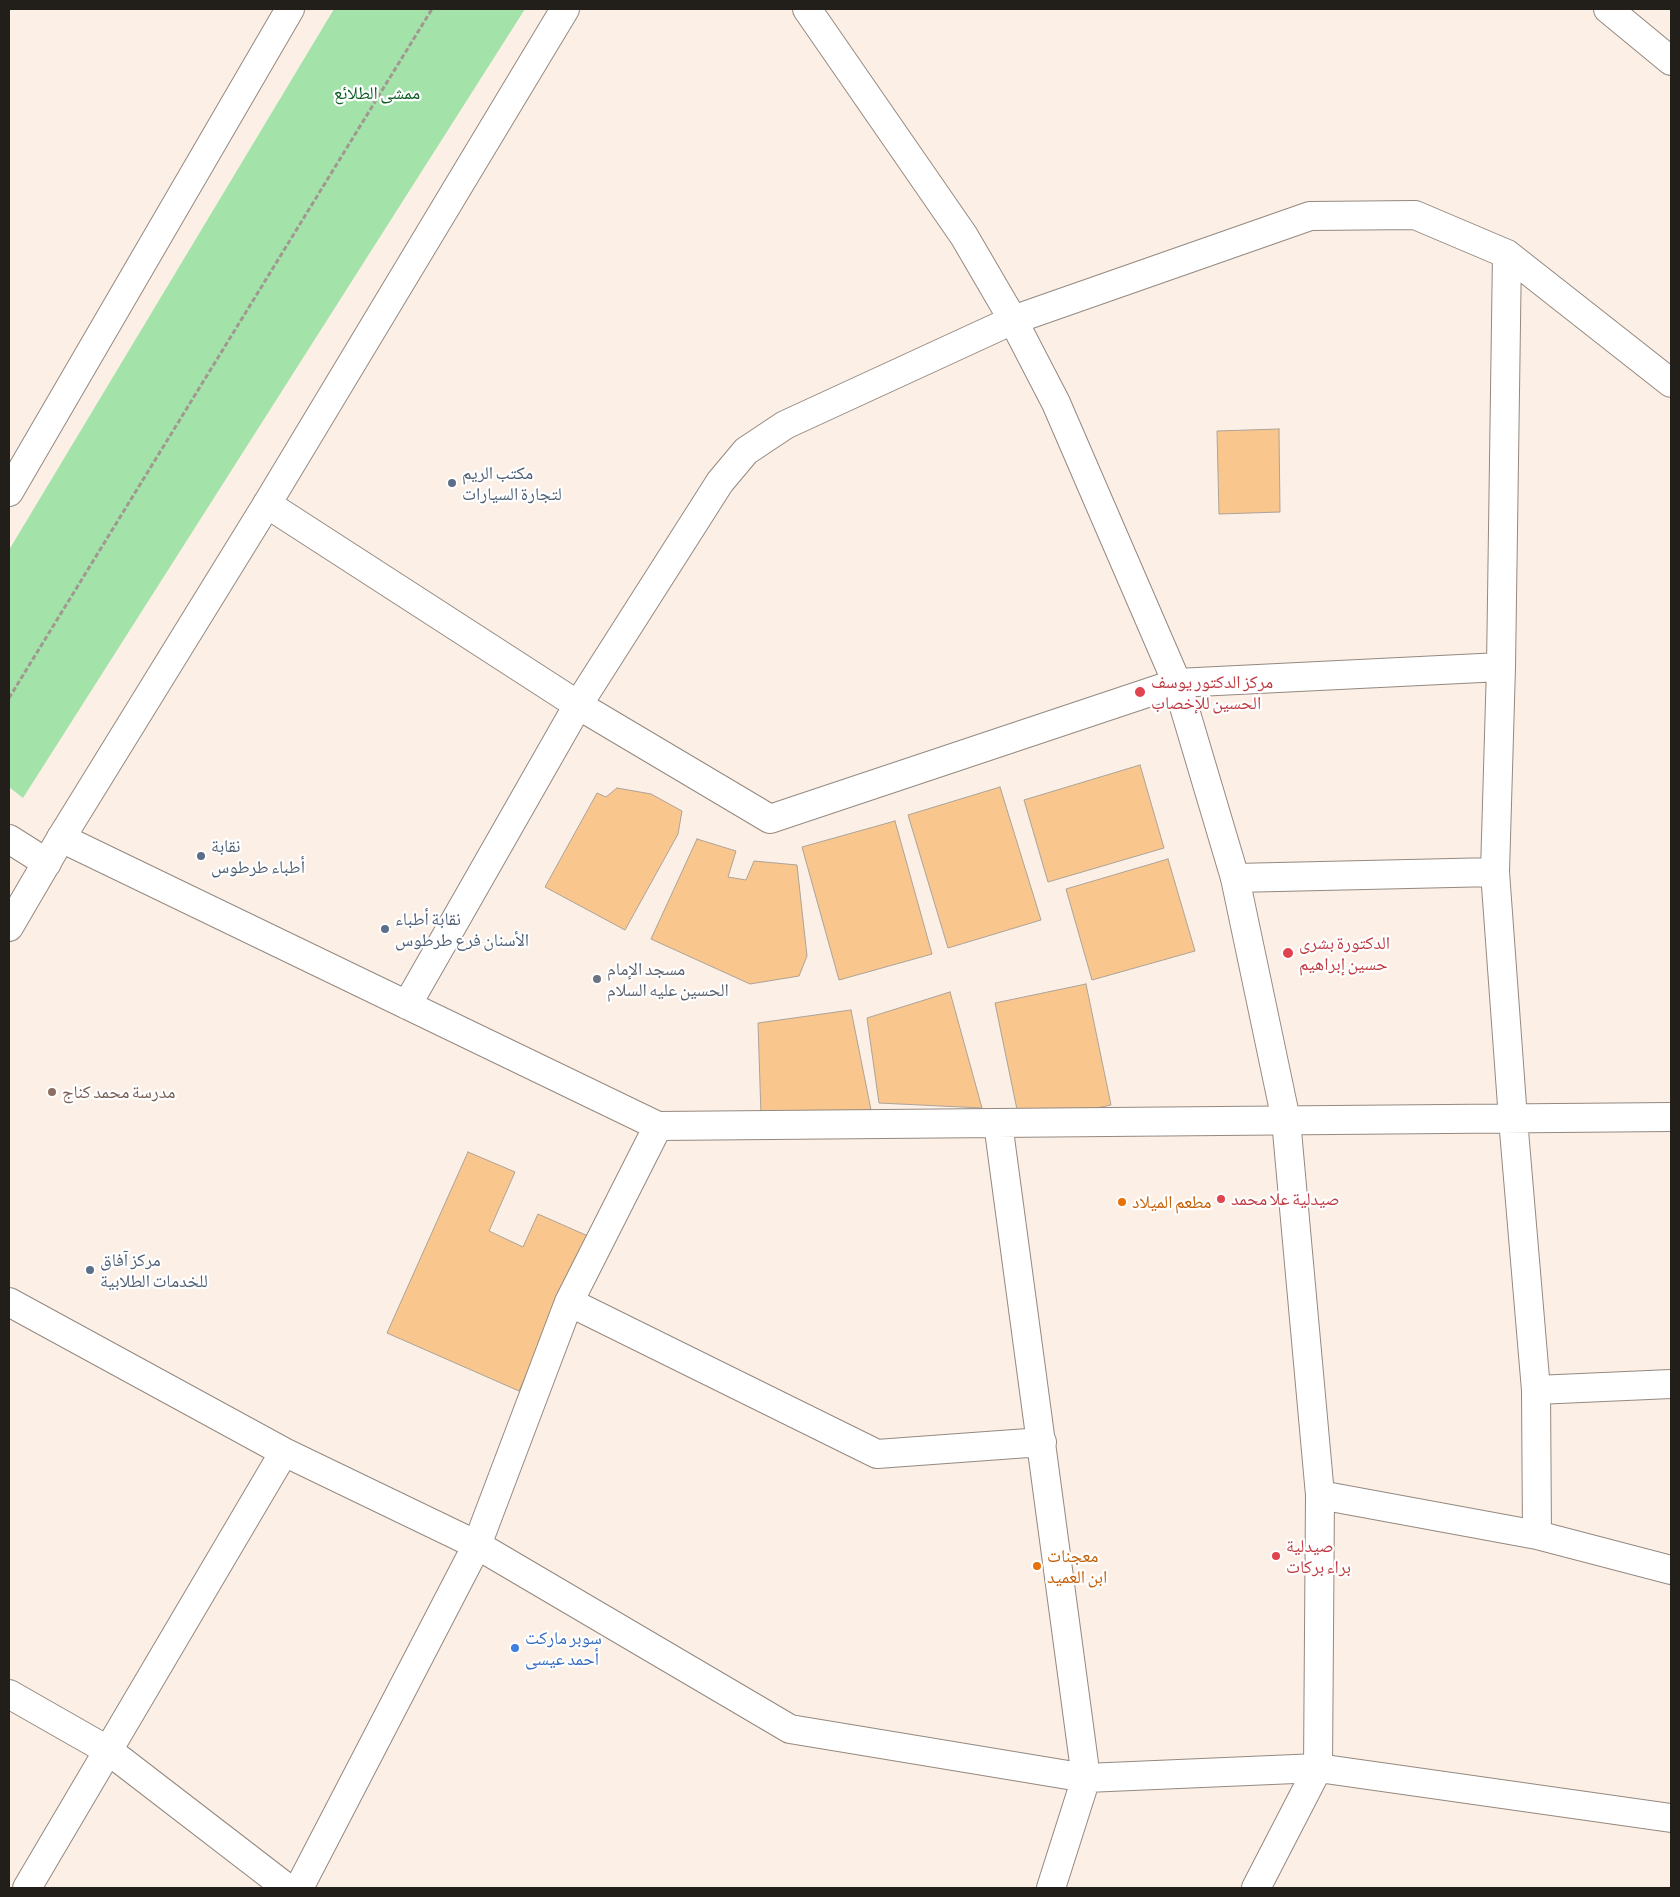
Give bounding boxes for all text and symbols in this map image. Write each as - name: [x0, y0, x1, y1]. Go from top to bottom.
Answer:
- park label: ممشى الطلائع: [334, 82, 420, 104]
- place label: مكتب الريم لتجارة السيارات: [462, 462, 562, 504]
- marker: مكتب الريم لتجارة السيارات: [446, 477, 458, 489]
- place label: مركز الدكتور يوسف الحسين للإخصاب: [1151, 671, 1273, 714]
- marker: مركز الدكتور يوسف الحسين للإخصاب: [1133, 685, 1147, 699]
- place label: نقابة أطباء طرطوس: [211, 835, 305, 878]
- marker: نقابة أطباء طرطوس: [195, 850, 207, 862]
- place label: نقابة أطباء الأسنان فرع طرطوس: [395, 908, 529, 951]
- marker: نقابة أطباء الأسنان فرع طرطوس: [379, 923, 391, 935]
- place label: الدكتورة بشرى حسين إبراهيم: [1299, 932, 1390, 974]
- marker: الدكتورة بشرى حسين إبراهيم: [1281, 946, 1295, 960]
- place label: مسجد الإمام الحسين عليه السلام: [607, 958, 729, 1001]
- marker: مسجد الإمام الحسين عليه السلام: [591, 973, 603, 985]
- place label: مدرسة محمد كناج: [62, 1081, 175, 1103]
- marker: مدرسة محمد كناج: [46, 1086, 58, 1098]
- place label: صيدلية علا محمد: [1231, 1188, 1340, 1210]
- place label: مطعم الميلاد: [1132, 1191, 1211, 1213]
- marker: صيدلية علا محمد: [1215, 1193, 1227, 1205]
- marker: مطعم الميلاد: [1116, 1196, 1128, 1208]
- place label: مركز آفاق للخدمات الطلابية: [100, 1249, 208, 1292]
- marker: مركز آفاق للخدمات الطلابية: [84, 1264, 96, 1276]
- place label: صيدلية براء بركات: [1286, 1535, 1351, 1578]
- place label: معجنات ابن العميد: [1047, 1545, 1107, 1588]
- marker: صيدلية براء بركات: [1270, 1550, 1282, 1562]
- marker: معجنات ابن العميد: [1031, 1560, 1043, 1572]
- place label: سوبر ماركت أحمد عيسى: [525, 1627, 602, 1670]
- marker: سوبر ماركت أحمد عيسى: [509, 1642, 521, 1654]

